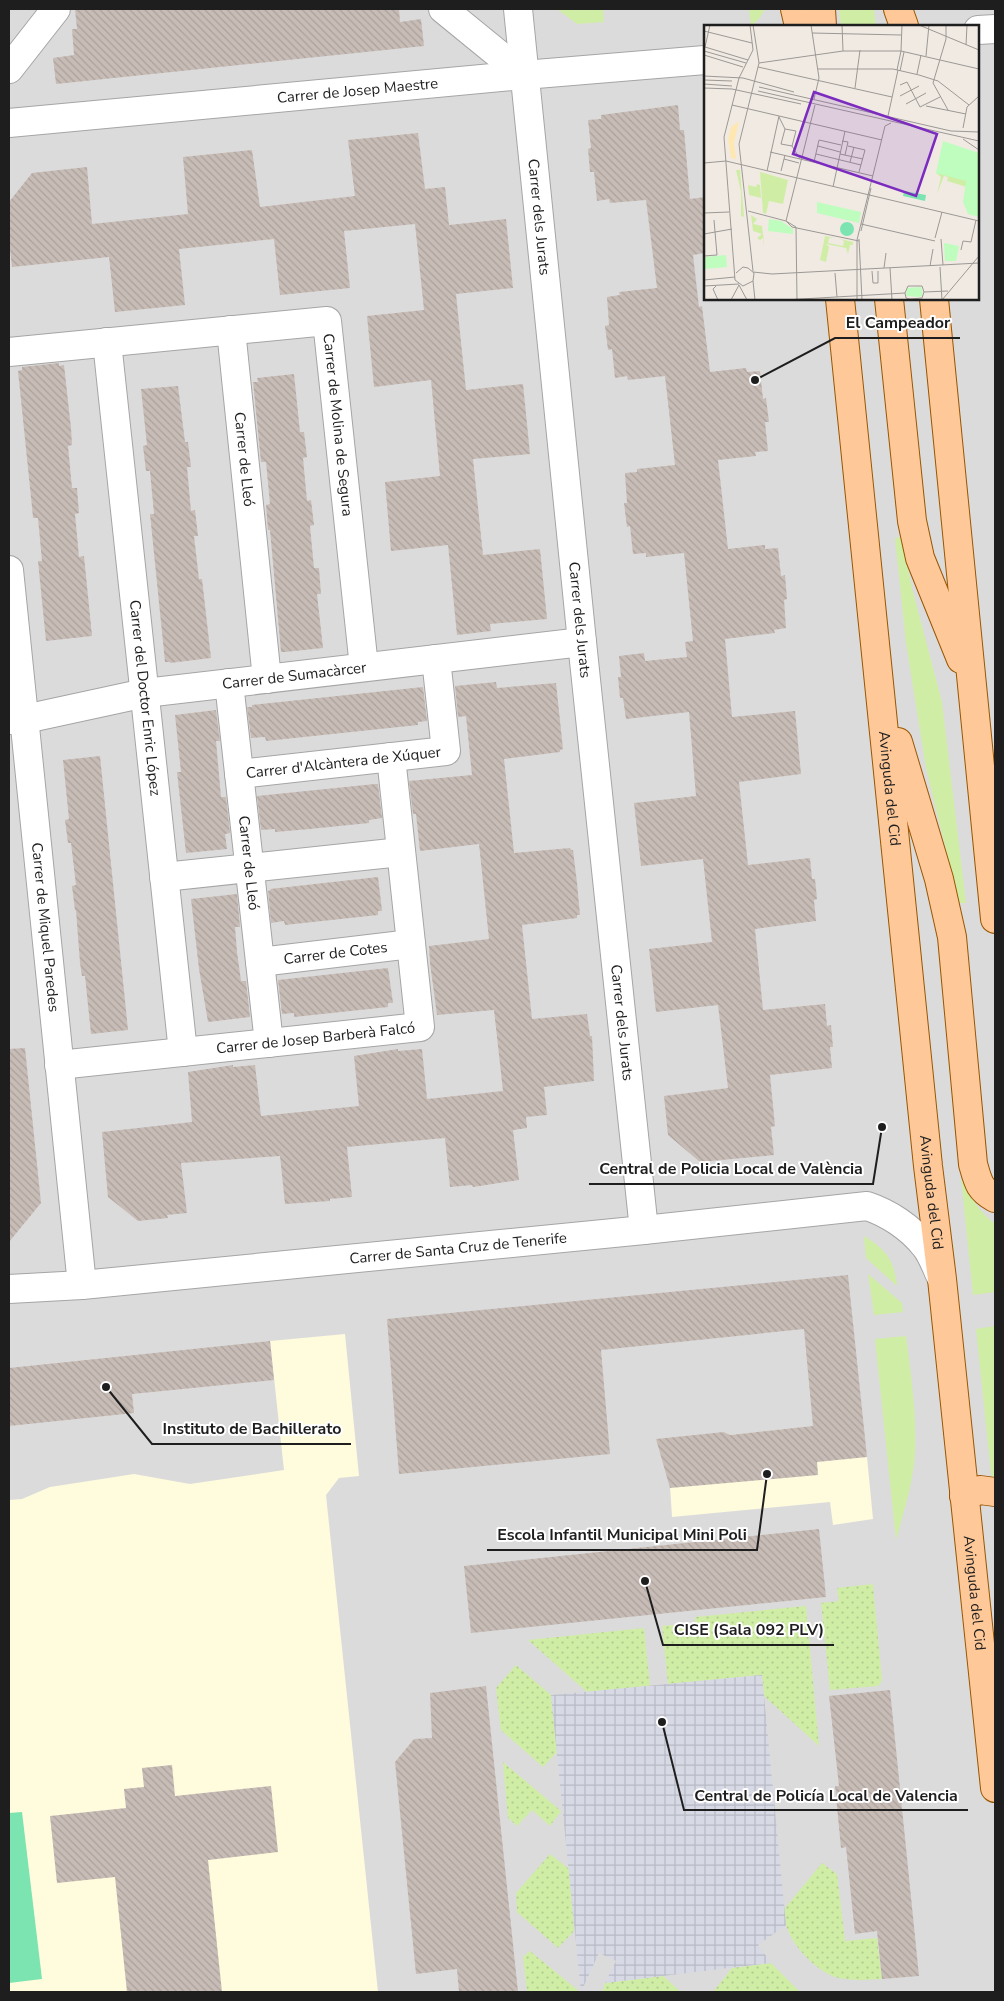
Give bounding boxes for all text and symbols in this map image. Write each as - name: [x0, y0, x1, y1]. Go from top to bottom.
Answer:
- inset map: [704, 25, 979, 300]
- street label: Carrer de Josep Maestre: [276, 73, 439, 108]
- street label: Carrer dels Jurats: [523, 158, 555, 276]
- callout: El Campeador: [835, 307, 960, 338]
- text: El Campeador: [846, 312, 951, 334]
- street label: Carrer de Molina de Segura: [318, 332, 358, 517]
- street label: Carrer de Lleó: [230, 411, 259, 508]
- street label: Carrer dels Jurats: [564, 561, 596, 679]
- street label: Carrer del Doctor Enric López: [125, 599, 166, 797]
- street label: Carrer de Sumacàrcer: [221, 657, 368, 694]
- street label: Avinguda del Cid: [874, 730, 905, 847]
- street label: Carrer d'Alcàntera de Xúquer: [245, 742, 443, 783]
- street label: Carrer de Lleó: [234, 815, 264, 911]
- street label: Carrer de Miquel Paredes: [27, 841, 64, 1013]
- street label: Carrer de Cotes: [282, 937, 389, 969]
- street label: Carrer dels Jurats: [606, 963, 638, 1082]
- street label: Carrer de Josep Barberà Falcó: [215, 1018, 416, 1058]
- street label: Avinguda del Cid: [915, 1134, 948, 1251]
- callout: Central de Policia Local de València: [589, 1153, 873, 1184]
- text: Central de Policia Local de València: [599, 1158, 863, 1180]
- street label: Carrer de Santa Cruz de Tenerife: [348, 1228, 568, 1269]
- callout: Instituto de Bachillerato: [152, 1413, 351, 1444]
- text: Instituto de Bachillerato: [162, 1418, 342, 1440]
- callout: Escola Infantil Municipal Mini Poli: [487, 1519, 757, 1550]
- text: Escola Infantil Municipal Mini Poli: [497, 1524, 747, 1546]
- street label: Avinguda del Cid: [959, 1535, 991, 1651]
- callout: CISE (Sala 092 PLV): [663, 1614, 834, 1645]
- text: CISE (Sala 092 PLV): [674, 1619, 824, 1641]
- callout: Central de Policía Local de Valencia: [684, 1779, 968, 1810]
- text: Central de Policía Local de Valencia: [694, 1785, 958, 1807]

